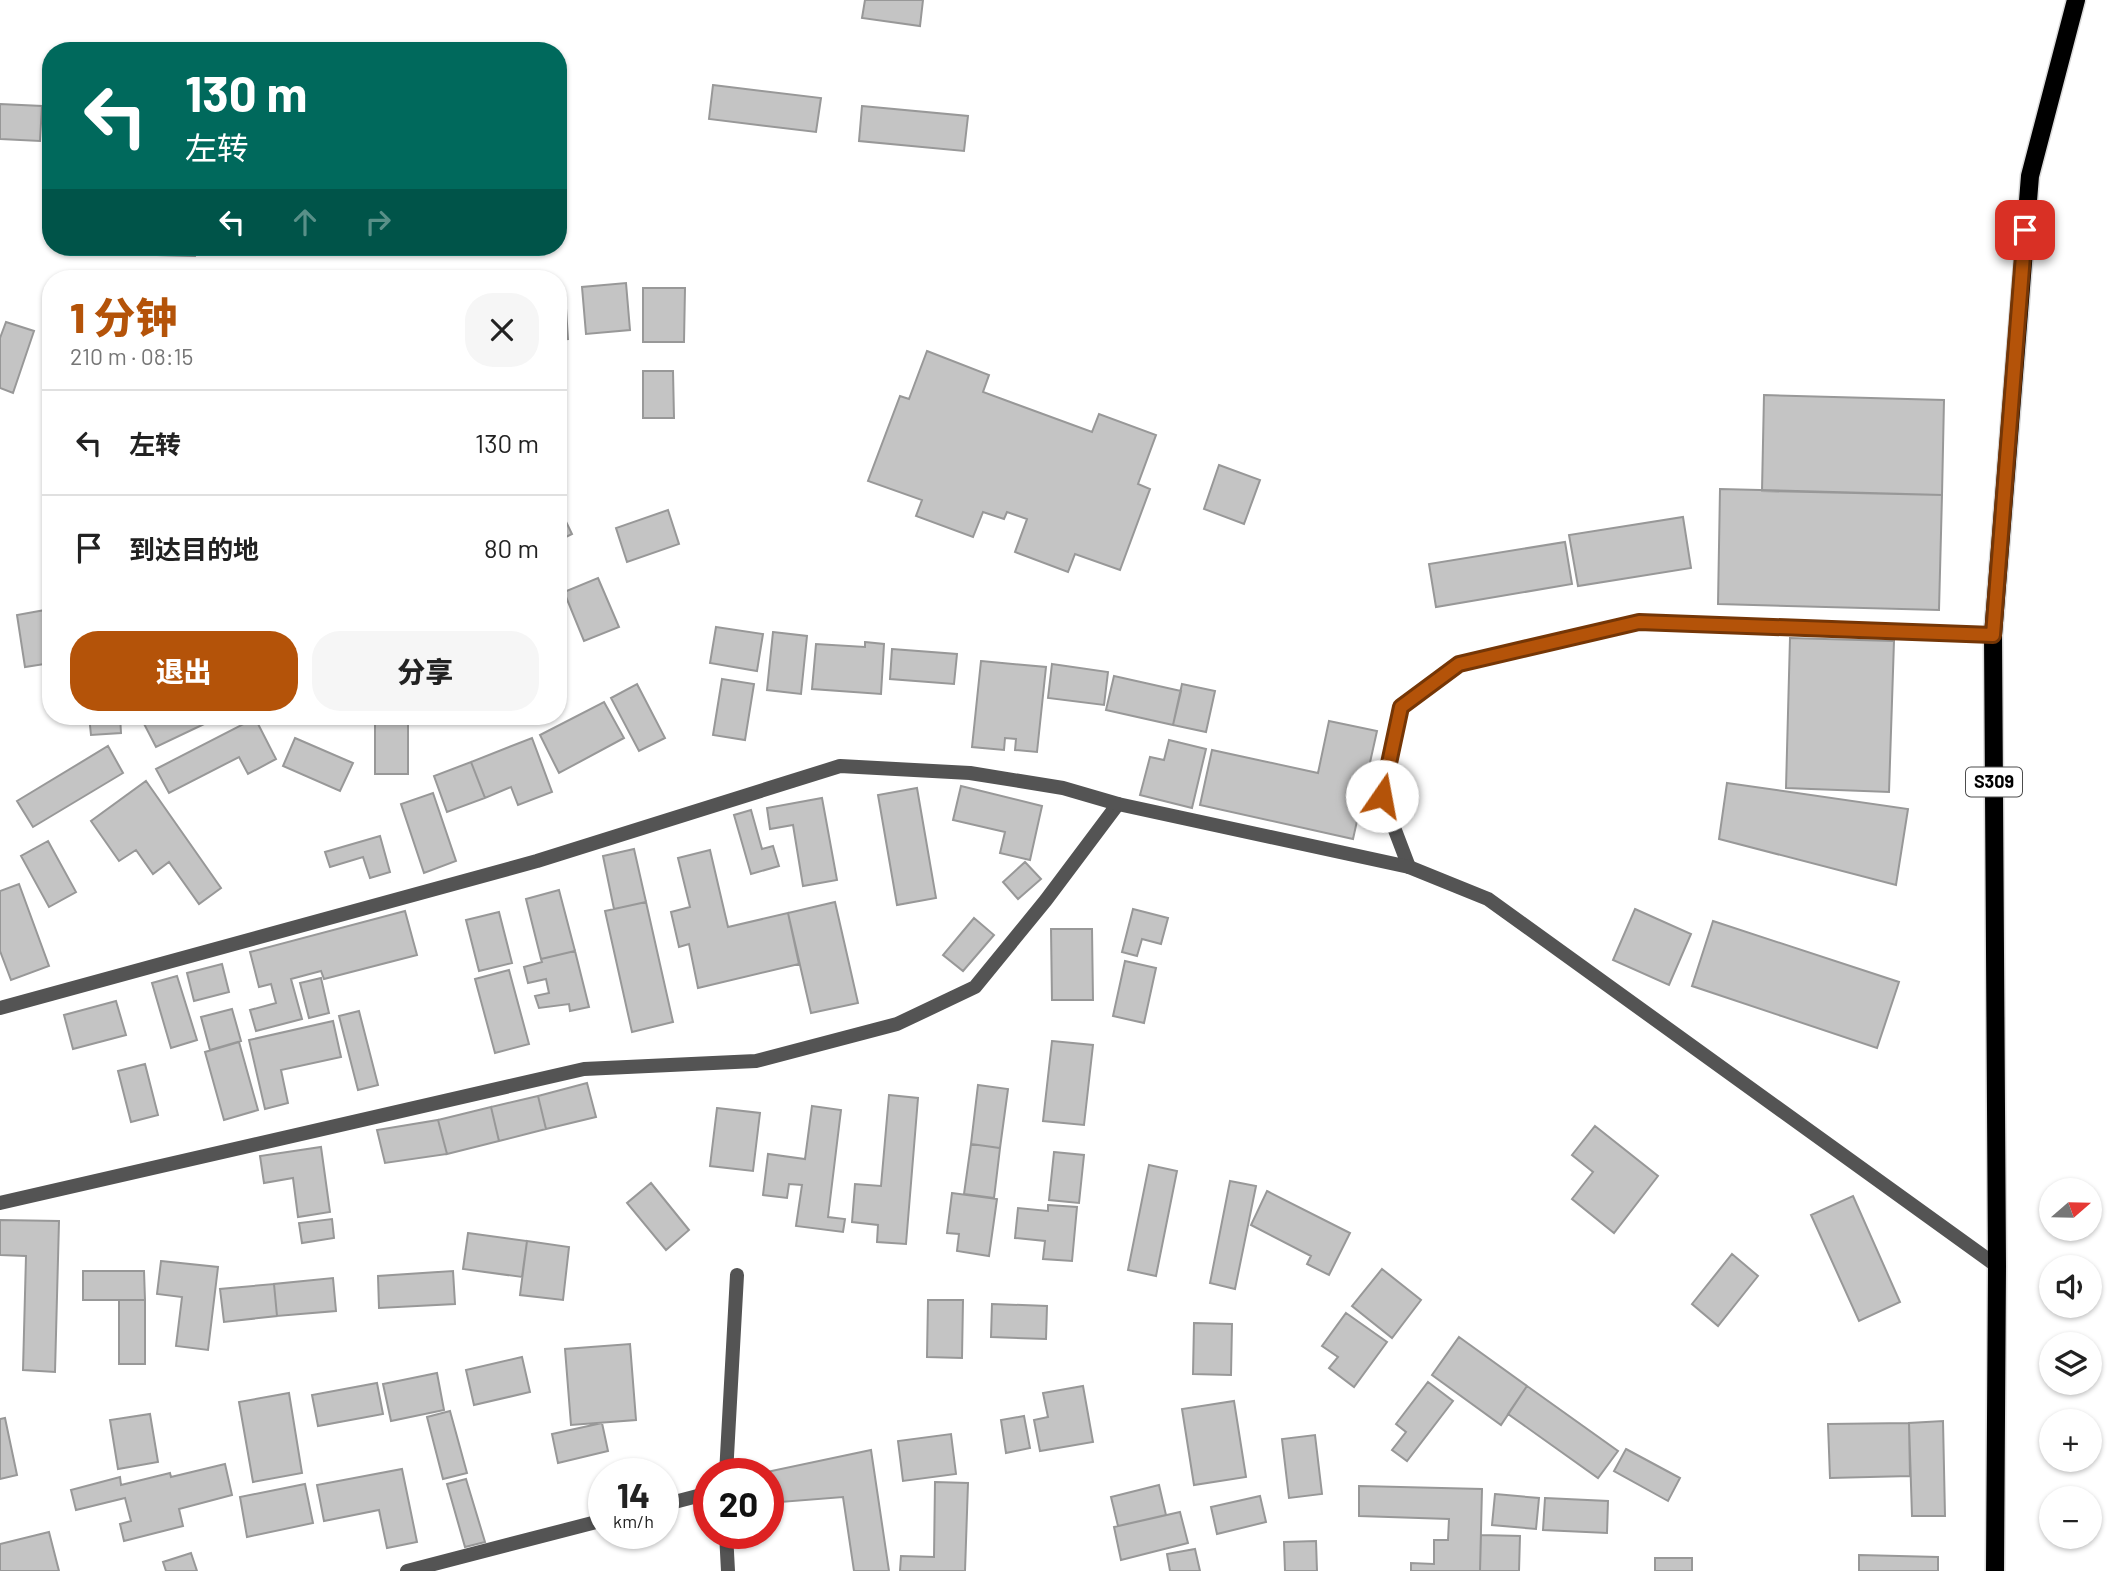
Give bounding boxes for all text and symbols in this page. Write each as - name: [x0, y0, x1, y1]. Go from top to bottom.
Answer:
- text: 130 m: [185, 63, 307, 122]
- icon: left: [70, 70, 161, 161]
- text: 左转: [185, 128, 249, 166]
- pin: [1995, 200, 2055, 260]
- icon: left: [213, 203, 251, 241]
- icon: ahead: [286, 203, 324, 241]
- icon: right: [359, 203, 397, 241]
- icon: arrive: [2006, 211, 2044, 249]
- text: 1 分钟: [70, 291, 177, 341]
- button: close: [465, 293, 539, 367]
- text: 210 m · 08:15: [70, 342, 193, 370]
- icon: left: [70, 424, 108, 462]
- text: 130 m: [475, 427, 539, 458]
- text: 左转: [129, 428, 181, 459]
- icon: arrive: [70, 529, 108, 567]
- text: 80 m: [484, 532, 539, 563]
- text: 到达目的地: [129, 533, 259, 564]
- button: 退出: [70, 631, 298, 711]
- button: 分享: [312, 631, 539, 711]
- position arrow: [1345, 759, 1419, 833]
- road number: S309: [1966, 768, 2022, 796]
- north arrow: [2039, 1178, 2102, 1241]
- map controls: [2039, 1178, 2102, 1549]
- button: sound: [2039, 1255, 2102, 1318]
- button: layers: [2039, 1332, 2102, 1395]
- button: +: [2039, 1409, 2102, 1472]
- speed limit sign: 20: [693, 1458, 784, 1549]
- text: 14: [617, 1473, 650, 1515]
- button: −: [2039, 1486, 2102, 1549]
- text: km/h: [613, 1510, 654, 1532]

